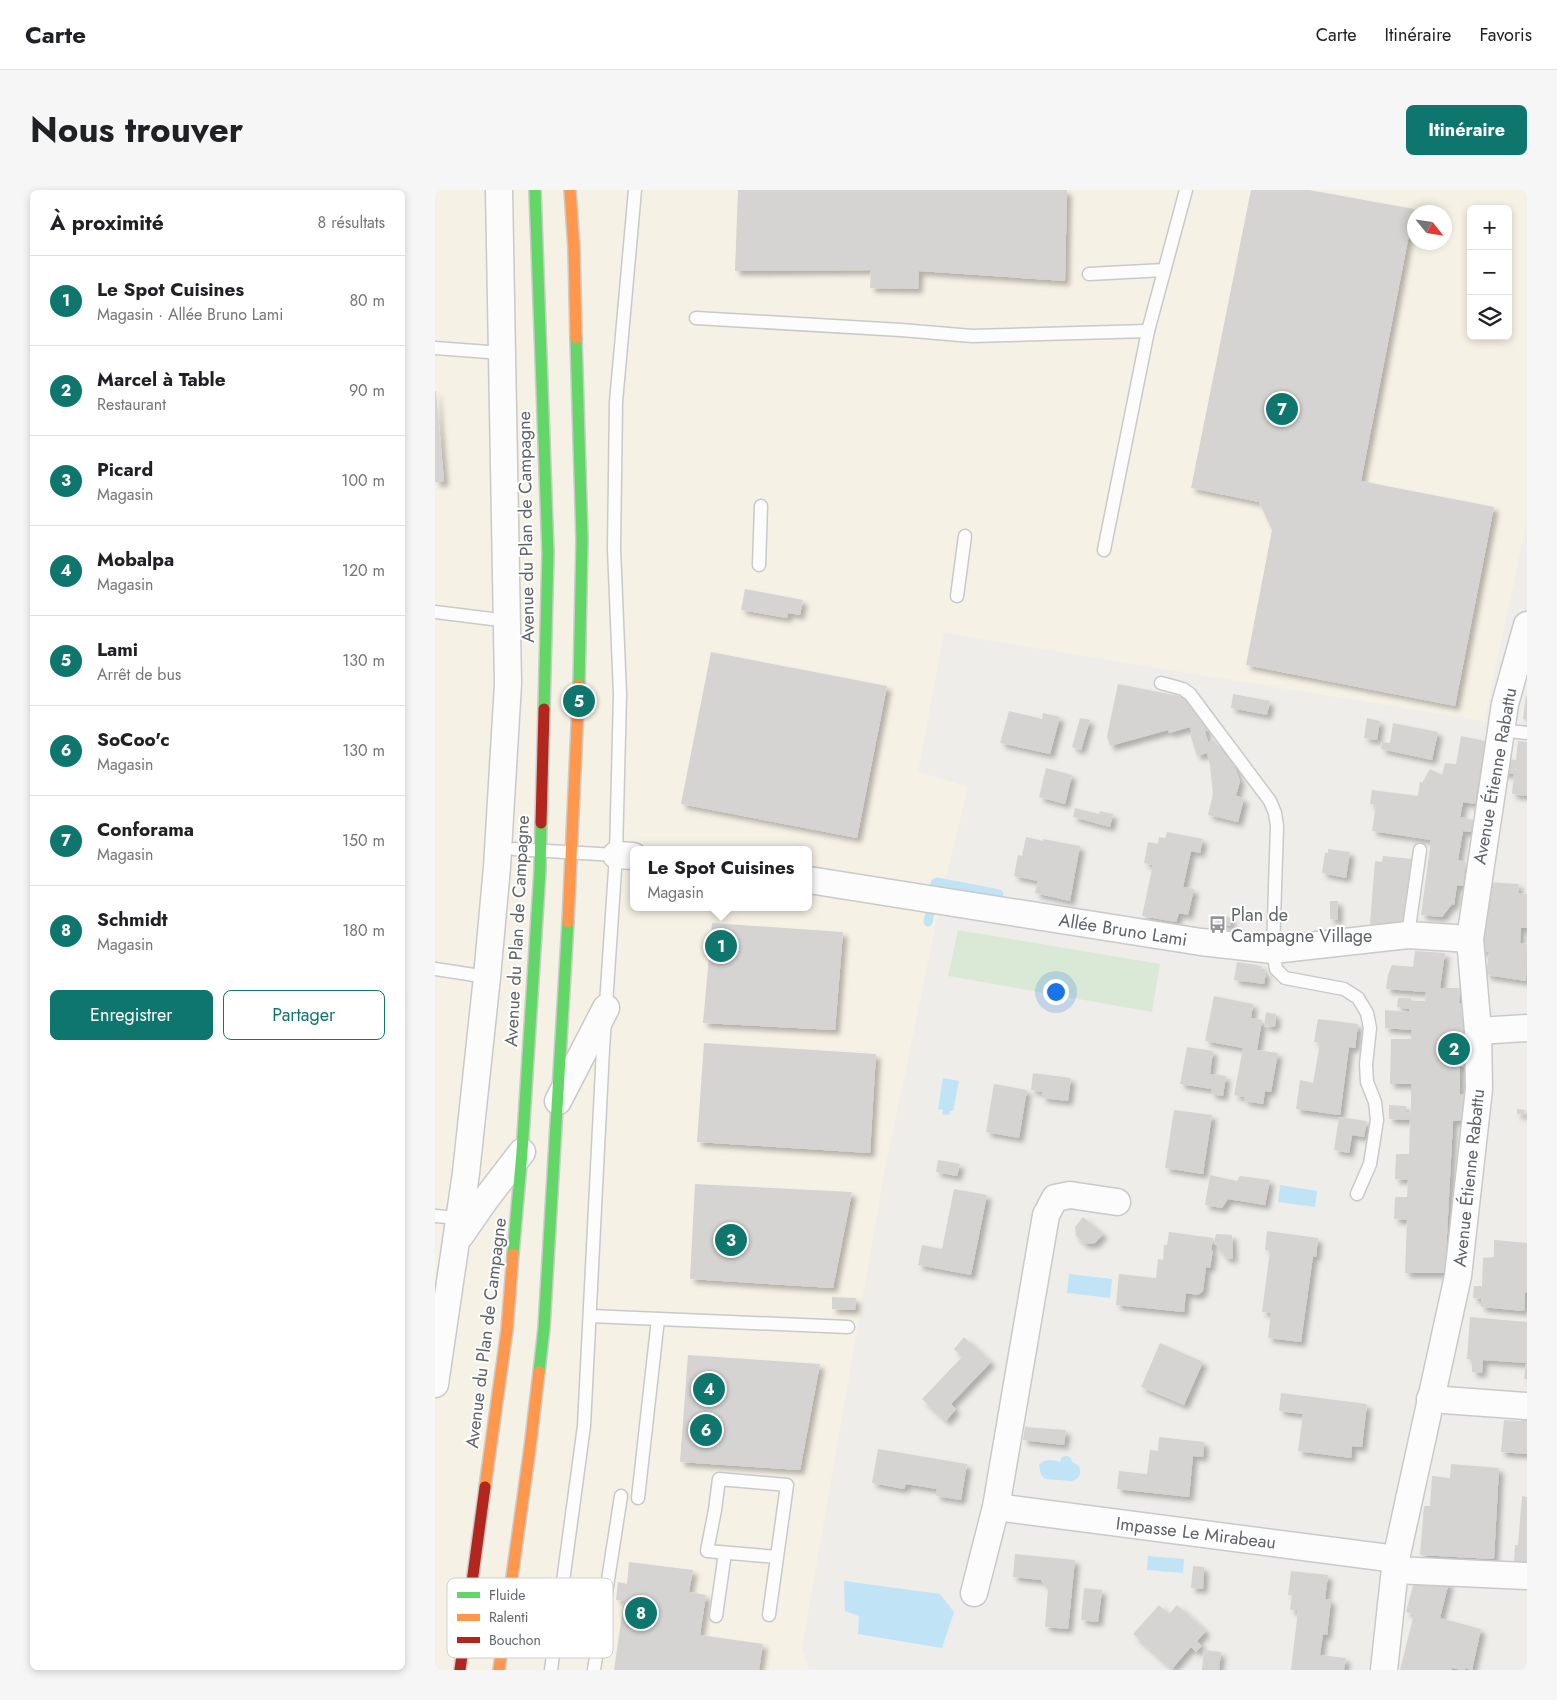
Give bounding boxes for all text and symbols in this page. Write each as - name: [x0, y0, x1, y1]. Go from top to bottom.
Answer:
- text: Carte: [25, 17, 86, 52]
- text: Carte: [1316, 22, 1357, 48]
- text: Itinéraire: [1385, 22, 1451, 48]
- text: Favoris: [1479, 22, 1532, 48]
- text: Nous trouver: [30, 105, 243, 155]
- button: Itinéraire: [1406, 105, 1527, 155]
- north arrow: [1407, 205, 1452, 250]
- map controls: [1467, 205, 1512, 340]
- button: +: [1467, 205, 1512, 250]
- text: À proximité: [50, 208, 164, 238]
- text: 8 résultats: [318, 211, 385, 234]
- button: −: [1467, 250, 1512, 295]
- text: Le Spot Cuisines: [97, 276, 244, 303]
- text: 1: [62, 289, 70, 312]
- text: 80 m: [349, 289, 385, 312]
- button: layers: [1467, 295, 1512, 340]
- text: Magasin · Allée Bruno Lami: [97, 303, 283, 326]
- text: Marcel à Table: [97, 366, 226, 393]
- text: 2: [61, 379, 71, 402]
- text: 90 m: [349, 379, 385, 402]
- pin: 7: [1266, 390, 1298, 428]
- text: Restaurant: [97, 393, 166, 416]
- street label: Avenue du Plan de Campagne: [511, 411, 541, 643]
- text: Picard: [97, 456, 153, 483]
- text: 3: [61, 469, 71, 492]
- text: 100 m: [341, 469, 385, 492]
- text: Magasin: [97, 483, 153, 506]
- text: Mobalpa: [97, 546, 174, 573]
- text: 4: [60, 559, 72, 582]
- text: 120 m: [342, 559, 385, 582]
- text: Magasin: [97, 573, 153, 596]
- text: Lami: [97, 636, 138, 663]
- text: 5: [61, 649, 71, 672]
- text: 130 m: [342, 649, 385, 672]
- text: Arrêt de bus: [97, 663, 181, 686]
- pin: 5: [563, 682, 595, 720]
- street label: Avenue Étienne Rabattu: [1467, 686, 1523, 866]
- text: SoCoo'c: [97, 726, 170, 753]
- text: 6: [61, 739, 71, 762]
- text: 130 m: [342, 739, 385, 762]
- text: Magasin: [97, 753, 153, 776]
- street label: Avenue du Plan de Campagne: [498, 815, 536, 1047]
- text: Conforama: [97, 816, 194, 843]
- text: 7: [61, 829, 71, 852]
- text: 150 m: [342, 829, 385, 852]
- text: Magasin: [97, 843, 153, 866]
- popup: [630, 846, 812, 911]
- text: Le Spot Cuisines: [647, 854, 795, 881]
- text: Magasin: [647, 881, 704, 904]
- place label: Plan de Campagne Village: [1231, 902, 1372, 949]
- text: Schmidt: [97, 906, 168, 933]
- street label: Allée Bruno Lami: [1057, 907, 1189, 953]
- bus stop icon: Plan de Campagne Village: [1207, 915, 1227, 935]
- text: 8: [61, 919, 71, 942]
- text: 180 m: [342, 919, 385, 942]
- pin: 1: [705, 927, 737, 965]
- text: Magasin: [97, 933, 153, 956]
- your location: [1043, 979, 1069, 1005]
- button: Enregistrer: [50, 990, 213, 1040]
- button: Partager: [223, 990, 385, 1040]
- pin: 2: [1438, 1030, 1470, 1068]
- street label: Avenue Étienne Rabattu: [1447, 1088, 1491, 1268]
- street label: Avenue du Plan de Campagne: [459, 1216, 513, 1450]
- pin: 3: [715, 1221, 747, 1259]
- pin: 4: [693, 1370, 725, 1408]
- pin: 6: [690, 1411, 722, 1449]
- street label: Impasse Le Mirabeau: [1114, 1510, 1278, 1556]
- legend: [447, 1578, 613, 1658]
- text: Fluide: [489, 1585, 525, 1605]
- pin: 8: [625, 1594, 657, 1632]
- text: Ralenti: [489, 1607, 528, 1627]
- text: Bouchon: [489, 1630, 541, 1650]

